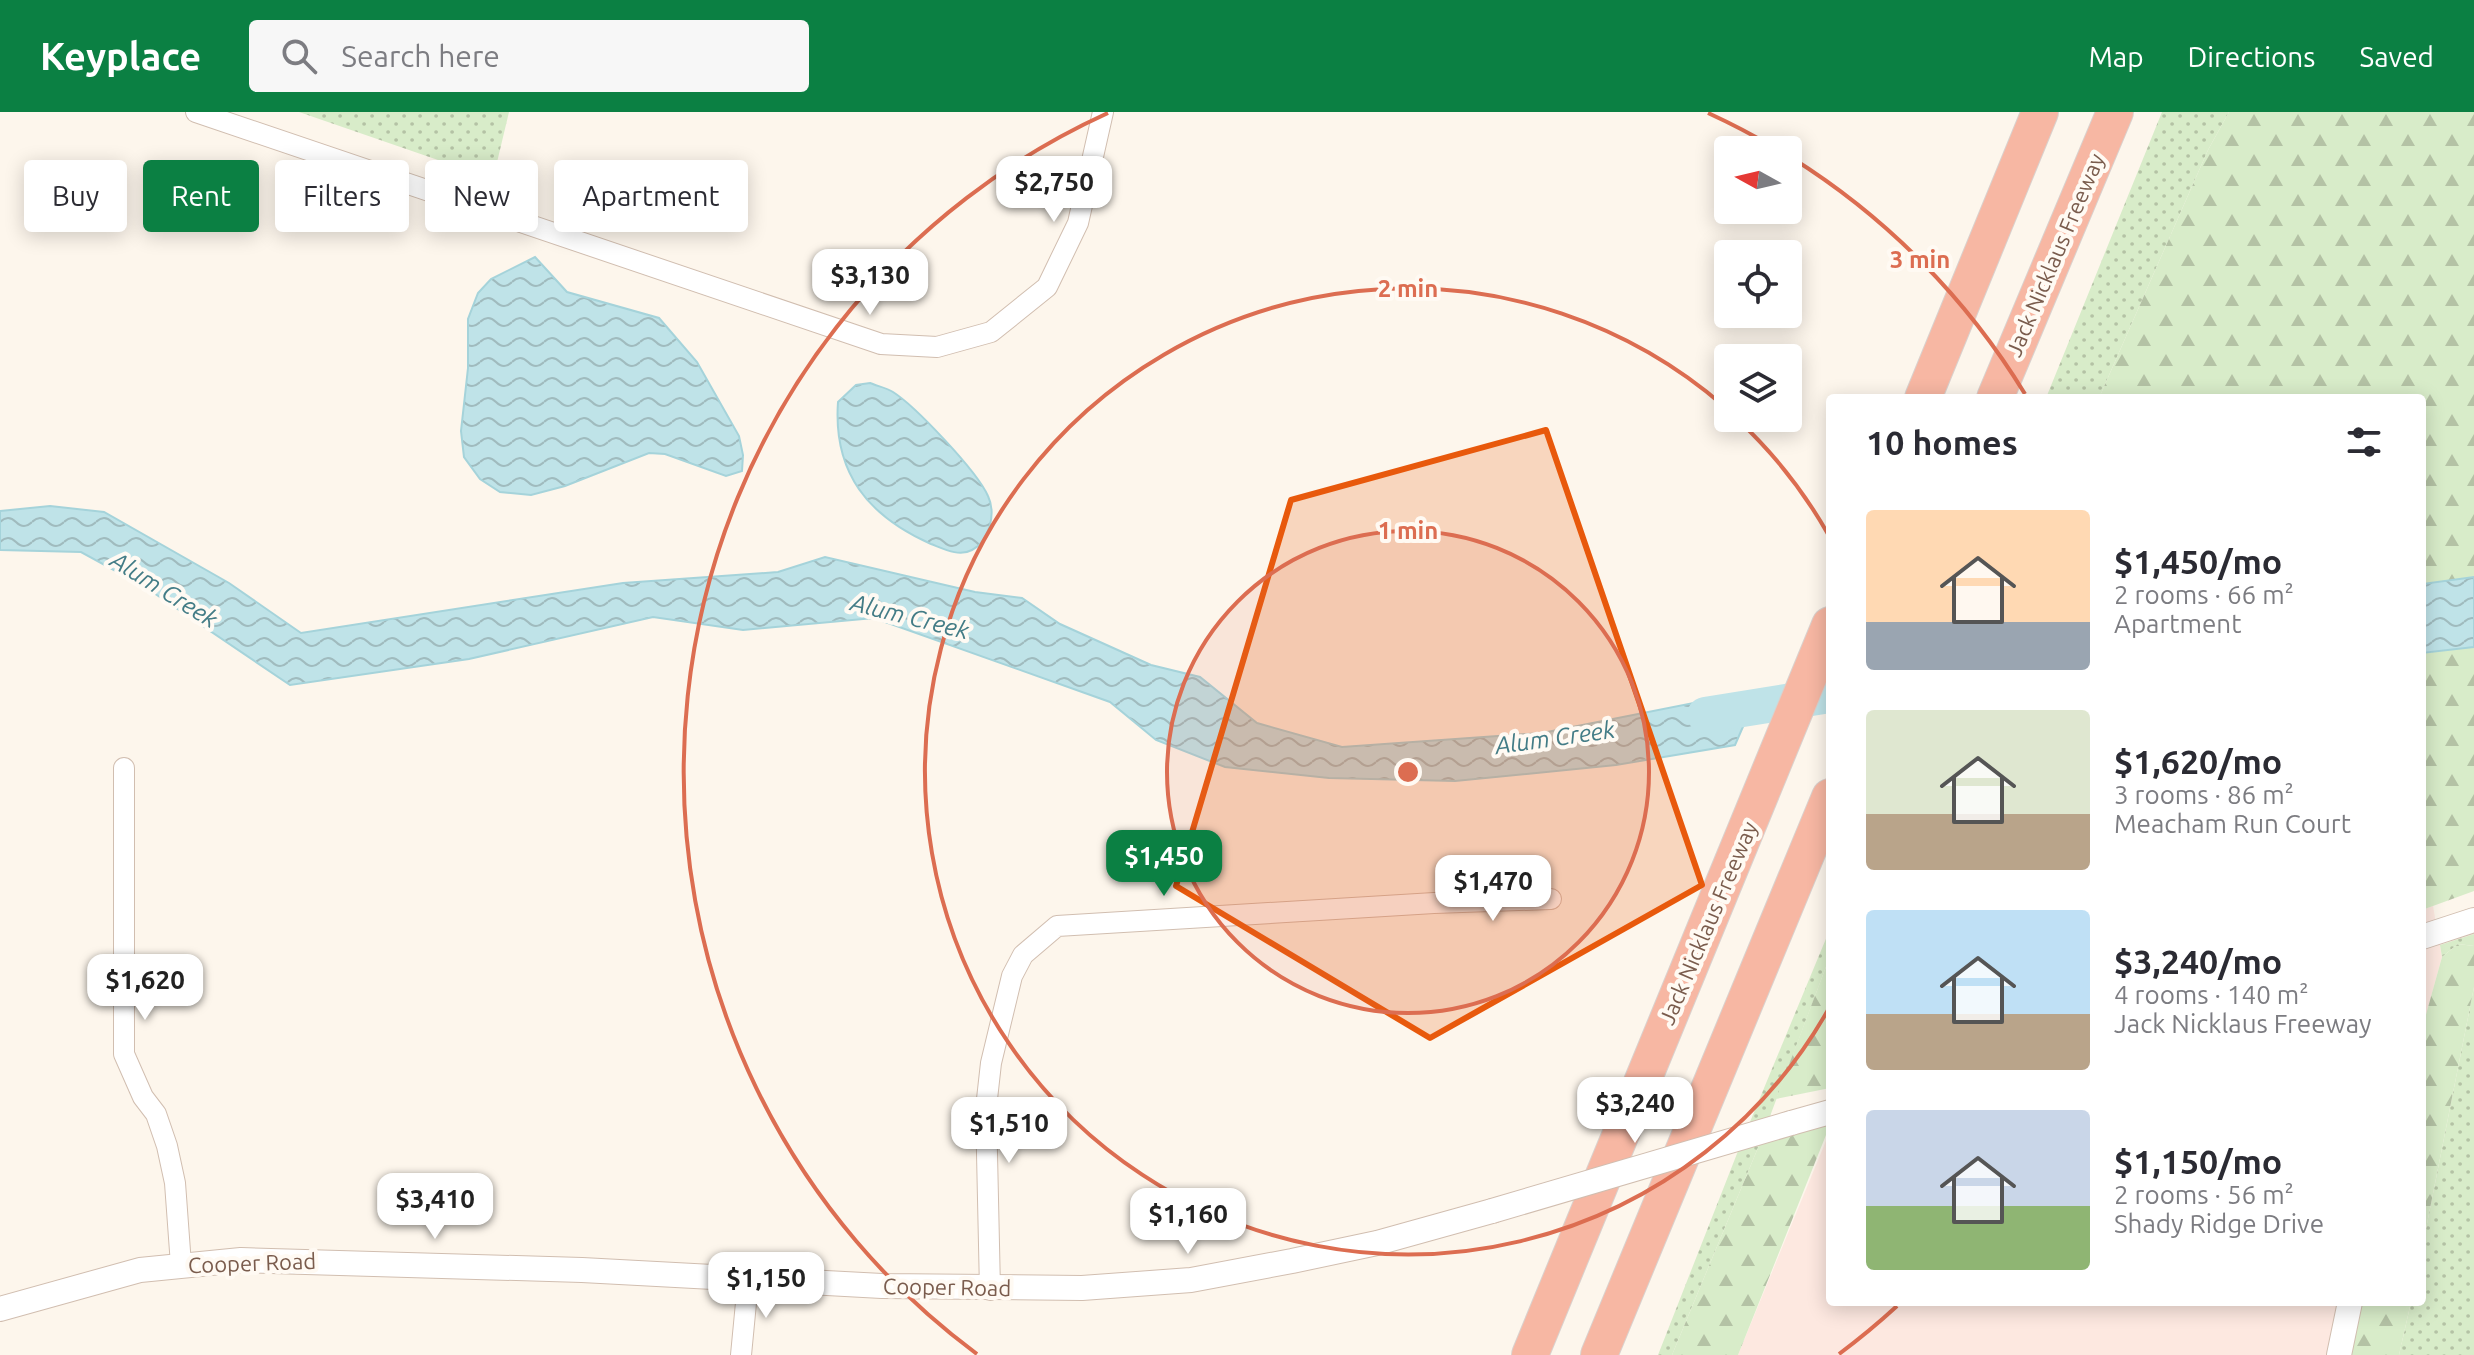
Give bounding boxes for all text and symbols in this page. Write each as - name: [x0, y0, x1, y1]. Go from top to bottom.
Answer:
- search box: [249, 20, 809, 92]
- icon: search: [277, 34, 321, 78]
- text: Keyplace: [40, 35, 201, 77]
- text: Search here: [341, 39, 500, 73]
- text: Map: [2088, 41, 2144, 72]
- text: Directions: [2188, 41, 2315, 72]
- text: Saved: [2359, 41, 2434, 72]
- north arrow: [1714, 136, 1802, 224]
- map controls: [1714, 136, 1802, 432]
- street label: Jack Nicklaus Freeway: [2000, 149, 2109, 360]
- pin: $2,750: [989, 156, 1119, 224]
- chip: Buy: [24, 160, 127, 232]
- chip: Rent: [143, 160, 259, 232]
- chip: Filters: [275, 160, 409, 232]
- chip: New: [425, 160, 538, 232]
- chip: Apartment: [554, 160, 748, 232]
- text: $2,750: [1014, 167, 1094, 196]
- button: locate: [1714, 240, 1802, 328]
- text: 3 min: [1890, 246, 1950, 273]
- pin: $3,130: [805, 249, 935, 317]
- text: $3,130: [830, 260, 910, 289]
- text: 2 min: [1378, 275, 1438, 302]
- button: layers: [1714, 344, 1802, 432]
- icon: filters: [2342, 420, 2386, 464]
- text: 10 homes: [1866, 423, 2018, 461]
- text: 1 min: [1378, 517, 1438, 544]
- icon: home: [1930, 542, 2026, 638]
- text: $1,450/mo: [2114, 542, 2282, 580]
- water label: Alum Creek: [105, 546, 223, 633]
- text: 2 rooms · 66 m²: [2114, 580, 2294, 609]
- water label: Alum Creek: [847, 589, 973, 644]
- text: Apartment: [2114, 609, 2241, 638]
- water label: Alum Creek: [1492, 716, 1617, 759]
- icon: home: [1930, 742, 2026, 838]
- text: $1,620/mo: [2114, 742, 2282, 780]
- centre of rings: [1394, 758, 1422, 786]
- text: 3 rooms · 86 m²: [2114, 780, 2294, 809]
- text: Meacham Run Court: [2114, 809, 2351, 838]
- street label: Jack Nicklaus Freeway: [1653, 817, 1762, 1028]
- pin: $1,450: [1099, 830, 1229, 898]
- text: $1,450: [1124, 841, 1204, 870]
- pin: $1,470: [1428, 855, 1558, 923]
- text: $1,470: [1453, 866, 1533, 895]
- icon: home: [1930, 942, 2026, 1038]
- text: $3,240/mo: [2114, 942, 2282, 980]
- pin: $1,620: [80, 954, 210, 1022]
- text: $1,620: [105, 965, 185, 994]
- text: 4 rooms · 140 m²: [2114, 980, 2309, 1009]
- text: Jack Nicklaus Freeway: [2114, 1009, 2372, 1038]
- pin: $3,240: [1570, 1077, 1700, 1145]
- text: $3,240: [1595, 1088, 1675, 1117]
- pin: $1,510: [944, 1097, 1074, 1165]
- text: $1,510: [969, 1108, 1049, 1137]
- icon: home: [1930, 1142, 2026, 1238]
- text: $1,150/mo: [2114, 1142, 2282, 1180]
- pin: $3,410: [370, 1173, 500, 1241]
- text: 2 rooms · 56 m²: [2114, 1180, 2294, 1209]
- text: $3,410: [395, 1184, 475, 1213]
- pin: $1,160: [1123, 1188, 1253, 1256]
- text: $1,160: [1148, 1199, 1228, 1228]
- text: Shady Ridge Drive: [2114, 1209, 2324, 1238]
- street label: Cooper Road: [187, 1248, 317, 1277]
- pin: $1,150: [701, 1252, 831, 1320]
- text: $1,150: [726, 1263, 806, 1292]
- street label: Cooper Road: [883, 1273, 1011, 1300]

